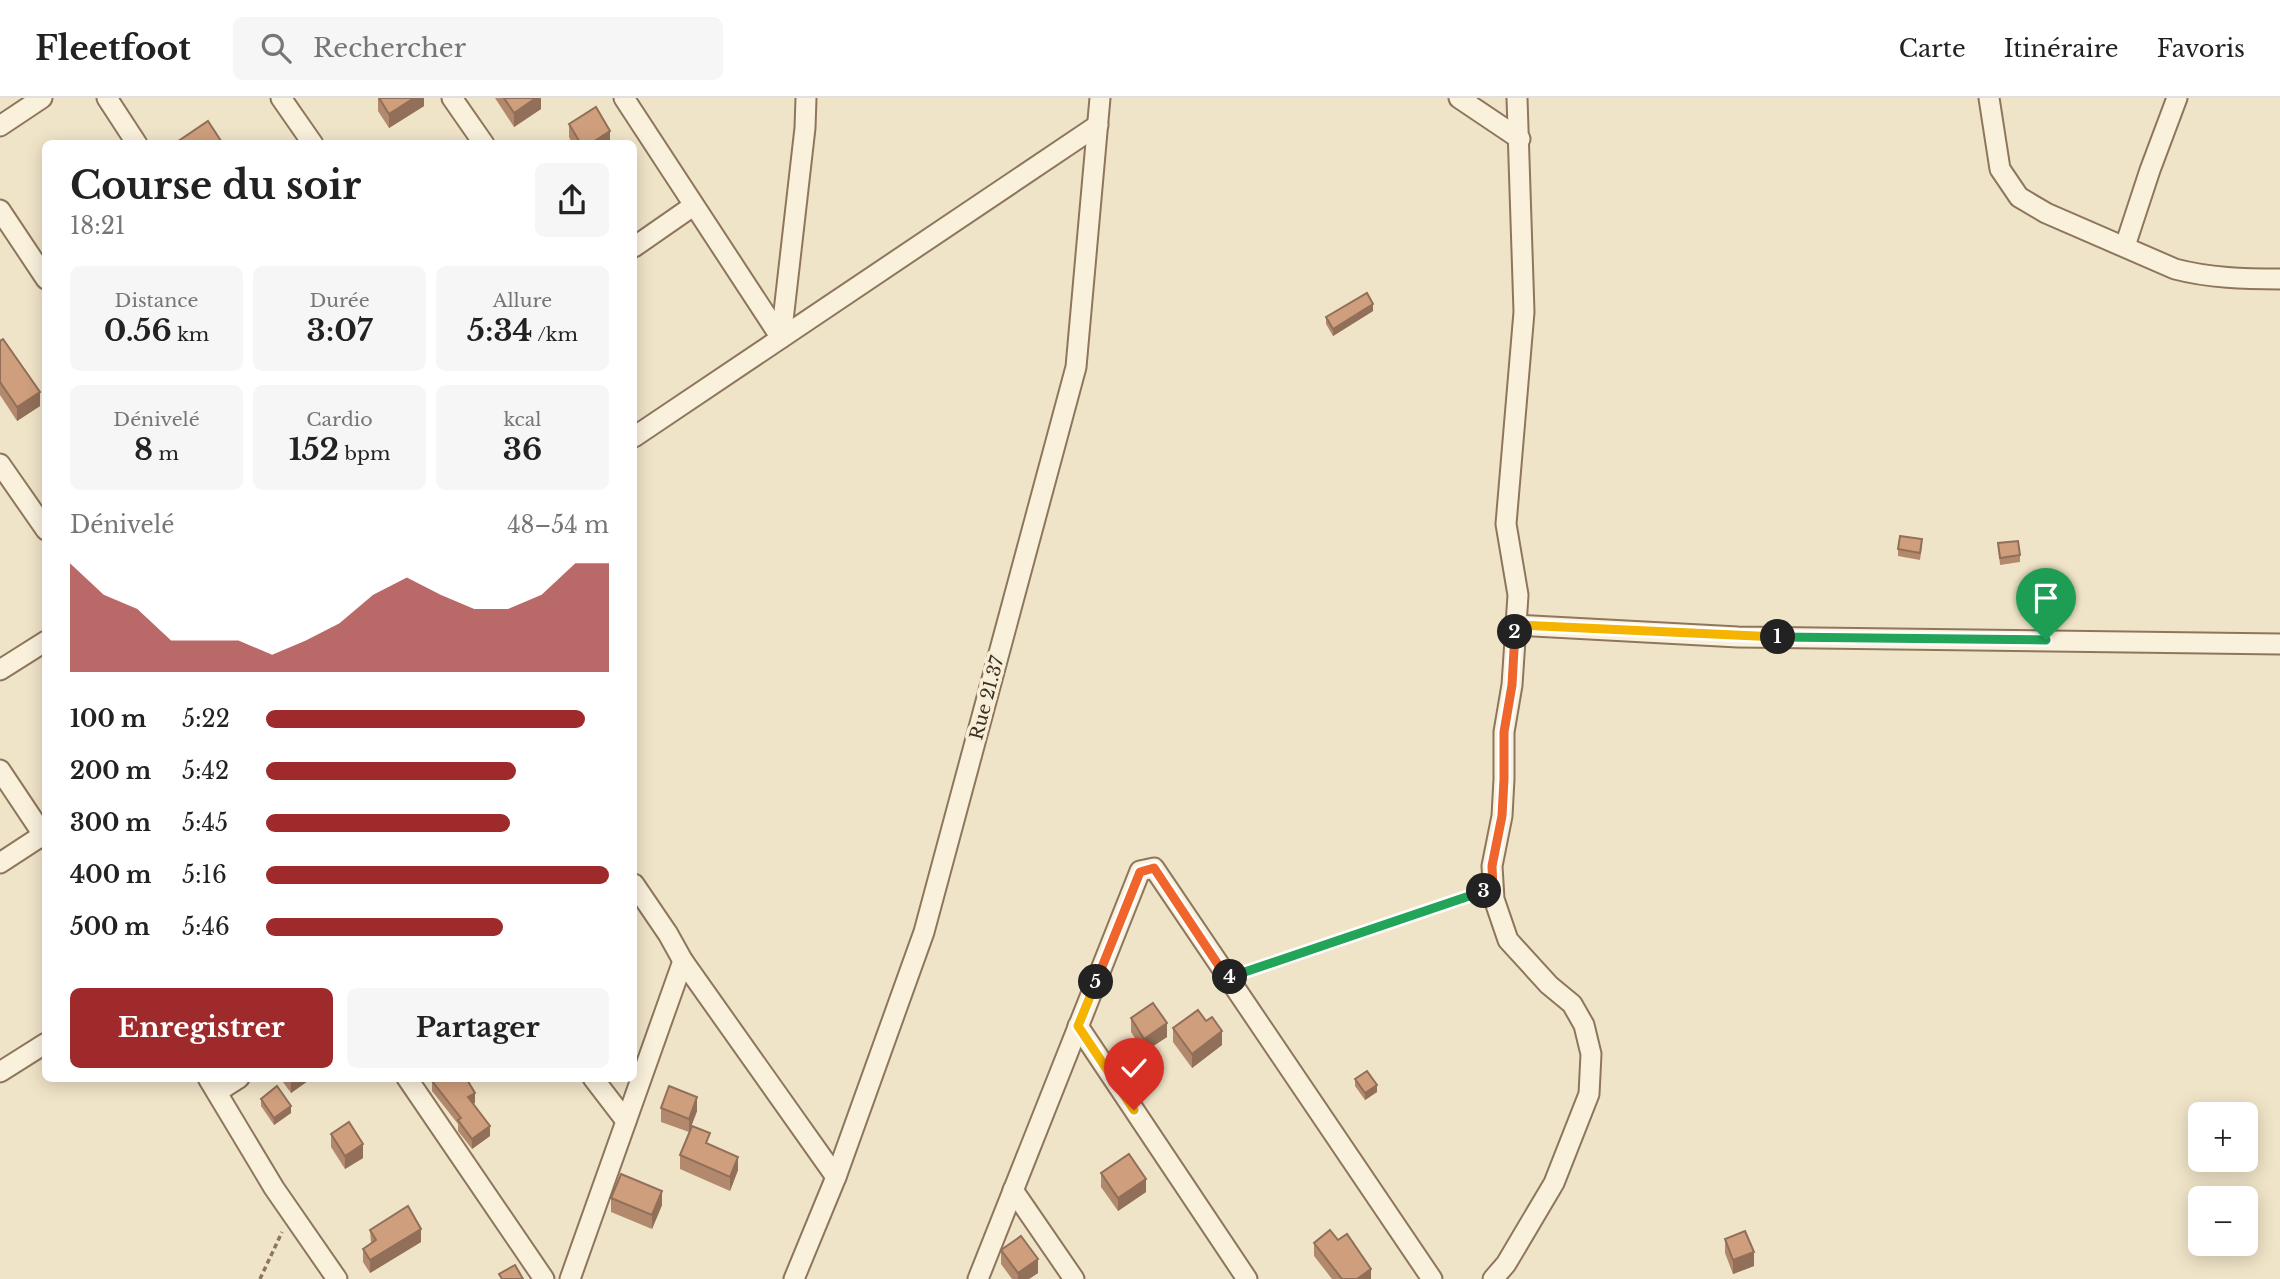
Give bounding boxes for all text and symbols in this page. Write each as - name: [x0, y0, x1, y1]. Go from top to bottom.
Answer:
- search box: [233, 17, 723, 80]
- text: Fleetfoot: [35, 28, 191, 69]
- icon: search: [257, 29, 295, 67]
- text: Rechercher: [313, 32, 466, 64]
- text: Carte: [1899, 34, 1966, 63]
- text: Itinéraire: [2004, 34, 2119, 63]
- text: Favoris: [2157, 34, 2245, 63]
- text: Course du soir: [70, 162, 361, 209]
- button: share: [535, 163, 609, 237]
- text: 18:21: [70, 212, 125, 240]
- text: Distance: [115, 289, 198, 312]
- text: Durée: [309, 289, 370, 312]
- text: Allure: [493, 289, 552, 312]
- text: 0.56: [104, 312, 172, 349]
- text: 3:07: [307, 312, 372, 349]
- text: 5:34: [467, 312, 532, 349]
- text: km: [172, 323, 209, 346]
- text: /km: [532, 323, 578, 346]
- text: Dénivelé: [113, 408, 200, 431]
- text: Cardio: [306, 408, 373, 431]
- text: kcal: [504, 408, 541, 431]
- text: 8: [134, 431, 153, 468]
- text: 152: [289, 431, 339, 468]
- text: 36: [503, 431, 542, 468]
- text: m: [153, 442, 179, 465]
- text: bpm: [339, 442, 390, 465]
- text: Dénivelé: [70, 511, 174, 539]
- text: 48–54 m: [507, 511, 609, 539]
- pin: [2016, 568, 2076, 640]
- icon: arrive: [2027, 579, 2065, 617]
- pin: 2: [1498, 614, 1532, 650]
- text: 2: [1508, 620, 1521, 643]
- pin: 1: [1760, 620, 1796, 654]
- text: 1: [1773, 625, 1782, 648]
- street label: Rue 21.37: [965, 653, 1009, 742]
- text: 100 m: [70, 705, 146, 733]
- text: 5:22: [182, 705, 230, 733]
- text: 200 m: [70, 757, 151, 785]
- text: 5:42: [182, 757, 229, 785]
- text: 300 m: [70, 809, 151, 837]
- text: 5:45: [182, 809, 228, 837]
- text: 400 m: [70, 861, 152, 889]
- text: 5:16: [182, 861, 227, 889]
- pin: 3: [1466, 874, 1502, 908]
- text: 3: [1477, 879, 1490, 902]
- text: 500 m: [70, 913, 150, 941]
- text: 5:46: [182, 913, 230, 941]
- pin: 4: [1212, 960, 1248, 994]
- pin: 5: [1078, 964, 1114, 1000]
- text: 4: [1223, 965, 1236, 988]
- text: 5: [1090, 970, 1101, 993]
- button: Enregistrer: [70, 988, 333, 1068]
- button: Partager: [347, 988, 609, 1068]
- pin: [1104, 1038, 1164, 1110]
- icon: check: [1115, 1049, 1153, 1087]
- map controls: [2188, 1102, 2258, 1256]
- button: +: [2188, 1102, 2258, 1172]
- button: −: [2188, 1186, 2258, 1256]

